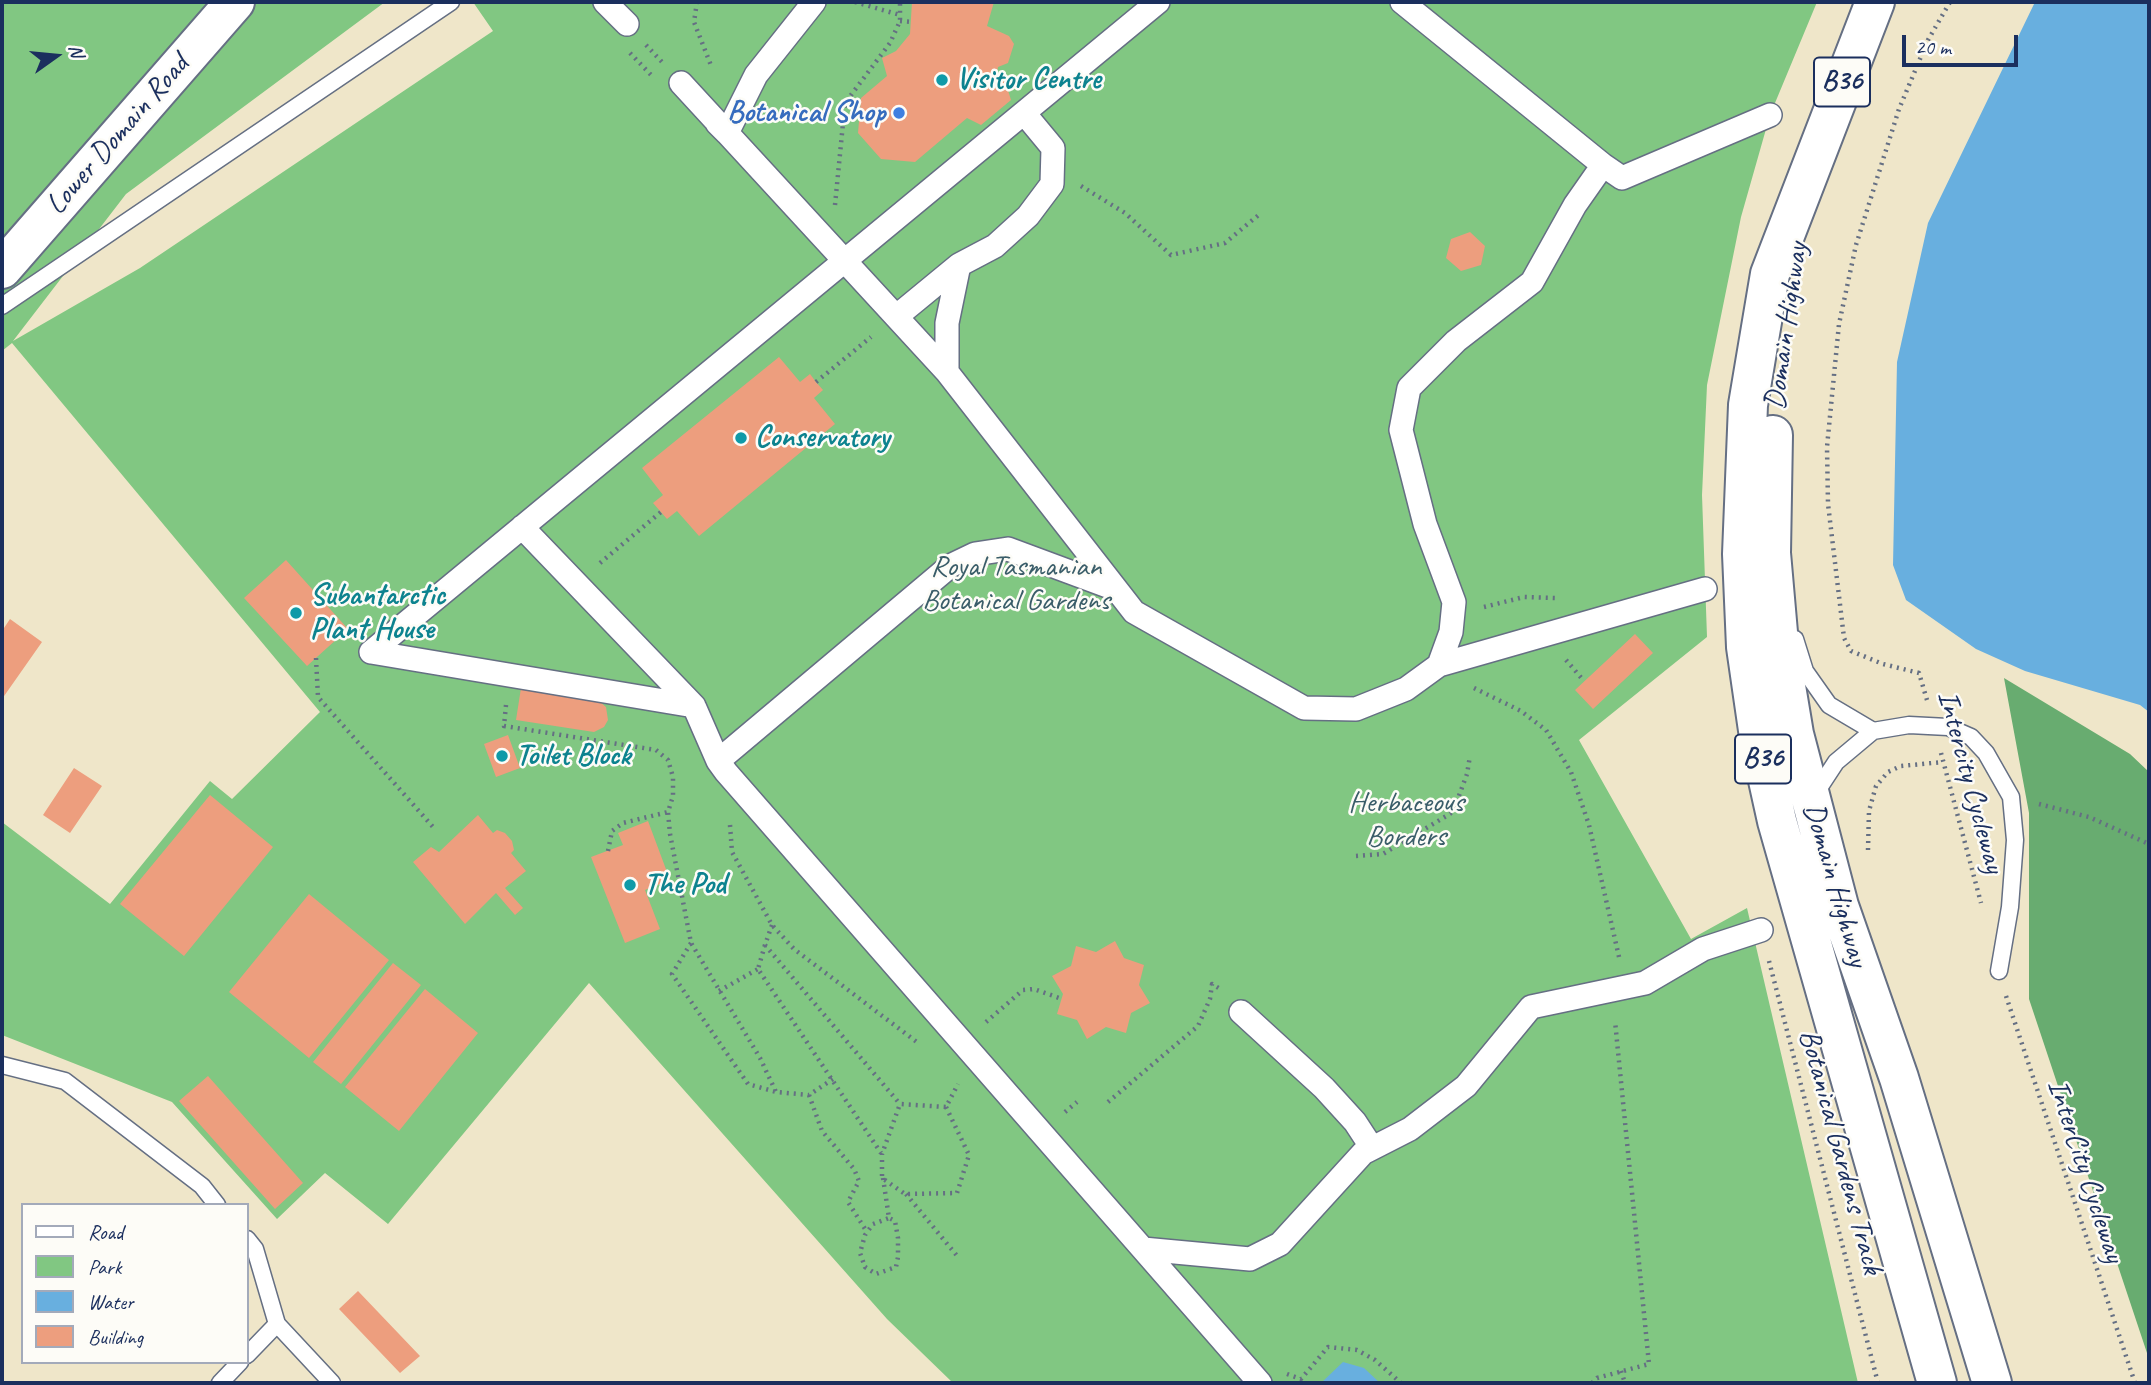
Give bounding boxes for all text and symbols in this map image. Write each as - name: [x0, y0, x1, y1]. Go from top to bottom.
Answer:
- north arrow: [21, 21, 91, 91]
- scale bar: [1906, 21, 2022, 65]
- text: 20 m: [1915, 34, 1951, 60]
- text: N: [63, 42, 89, 59]
- street label: Lower Domain Road: [39, 48, 197, 222]
- road number: B36: [1814, 57, 1870, 106]
- place label: Visitor Centre: [956, 62, 1101, 98]
- marker: Visitor Centre: [934, 72, 950, 88]
- place label: Botanical Shop: [727, 95, 885, 131]
- marker: Botanical Shop: [891, 105, 907, 121]
- street label: Domain Highway: [1757, 240, 1817, 412]
- place label: Conservatory: [755, 420, 890, 456]
- marker: Conservatory: [733, 430, 749, 446]
- park label: Royal Tasmanian Botanical Gardens: [922, 549, 1110, 620]
- place label: Subantarctic Plant House: [310, 578, 445, 648]
- marker: Subantarctic Plant House: [288, 605, 304, 621]
- street label: Intercity Cycleway: [1928, 687, 2012, 877]
- road number: B36: [1735, 734, 1791, 784]
- place label: Toilet Block: [516, 738, 631, 774]
- marker: Toilet Block: [494, 748, 510, 764]
- park label: Herbaceous Borders: [1348, 785, 1464, 856]
- street label: Domain Highway: [1795, 799, 1875, 971]
- place label: The Pod: [644, 867, 726, 903]
- marker: The Pod: [622, 877, 638, 893]
- street label: Botanical Gardens Track: [1790, 1026, 1890, 1278]
- street label: InterCity Cycleway: [2038, 1075, 2132, 1267]
- legend: [21, 1203, 248, 1364]
- text: Road: [88, 1219, 123, 1245]
- text: Park: [88, 1254, 121, 1280]
- text: Water: [88, 1289, 134, 1315]
- text: Building: [88, 1324, 143, 1350]

